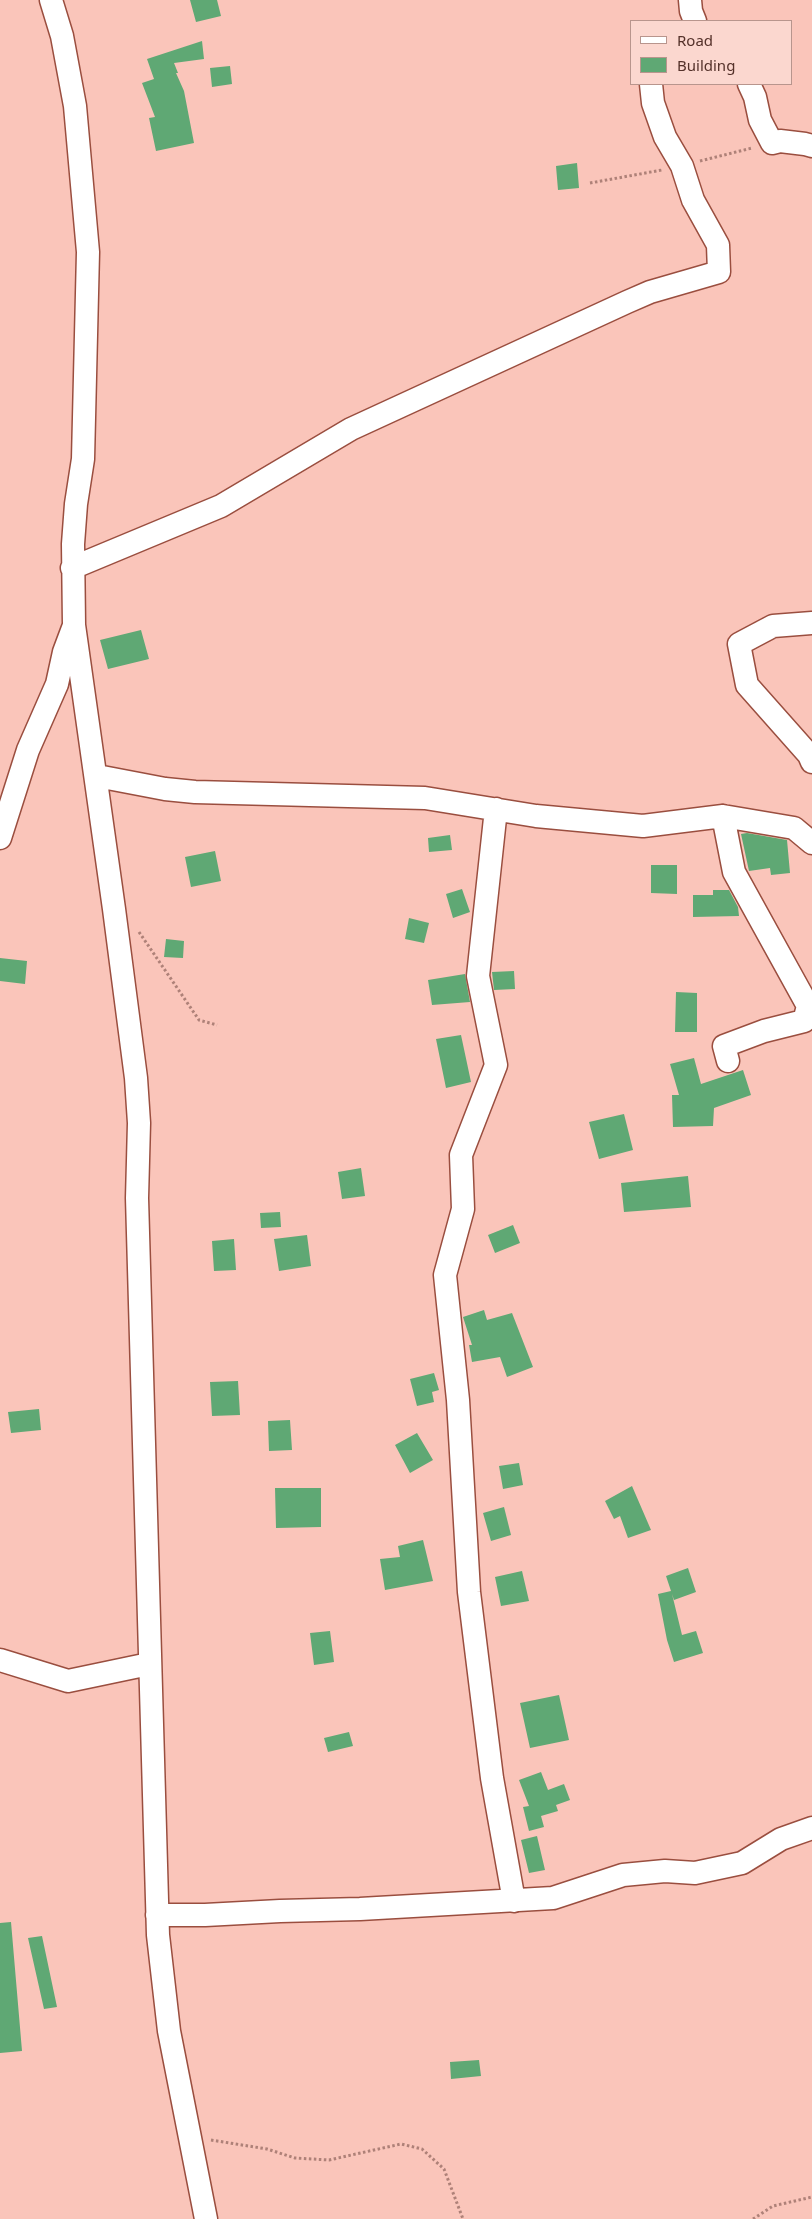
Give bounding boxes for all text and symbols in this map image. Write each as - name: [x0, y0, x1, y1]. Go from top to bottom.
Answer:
- legend: [630, 20, 792, 85]
- text: Road: [677, 30, 713, 50]
- text: Building: [677, 55, 735, 75]

